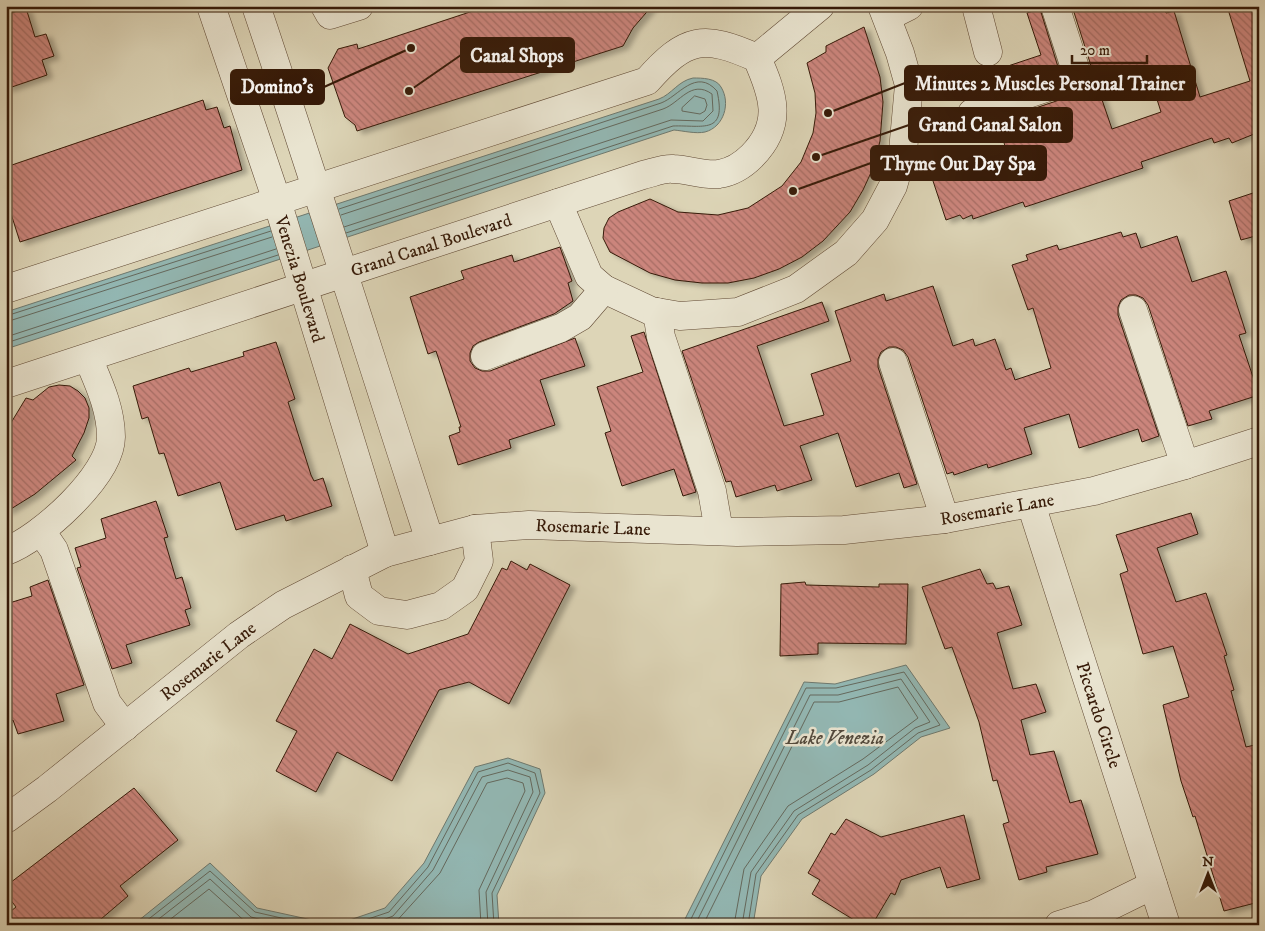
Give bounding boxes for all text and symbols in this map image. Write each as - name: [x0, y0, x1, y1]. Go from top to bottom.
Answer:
- scale bar: [1072, 32, 1148, 64]
- callout: Canal Shops: [461, 38, 574, 72]
- text: 20 m: [1080, 41, 1110, 60]
- text: Canal Shops: [470, 45, 564, 68]
- callout: Minutes 2 Muscles Personal Trainer: [905, 66, 1195, 100]
- callout: Domino's: [231, 70, 324, 104]
- text: Minutes 2 Muscles Personal Trainer: [915, 73, 1186, 96]
- text: Domino's: [241, 76, 314, 99]
- callout: Grand Canal Salon: [909, 108, 1072, 142]
- text: Grand Canal Salon: [918, 114, 1063, 137]
- callout: Thyme Out Day Spa: [871, 146, 1046, 180]
- text: Thyme Out Day Spa: [880, 153, 1036, 176]
- street label: Grand Canal Boulevard: [348, 210, 515, 282]
- street label: Venezia Boulevard: [269, 212, 329, 345]
- street label: Rosemarie Lane: [938, 489, 1056, 531]
- street label: Rosemarie Lane: [535, 515, 651, 541]
- street label: Rosemarie Lane: [156, 618, 261, 706]
- street label: Piccardo Circle: [1071, 660, 1126, 771]
- water label: Lake Venezia: [785, 727, 884, 750]
- north arrow: [1182, 848, 1232, 898]
- text: N: [1202, 853, 1214, 871]

